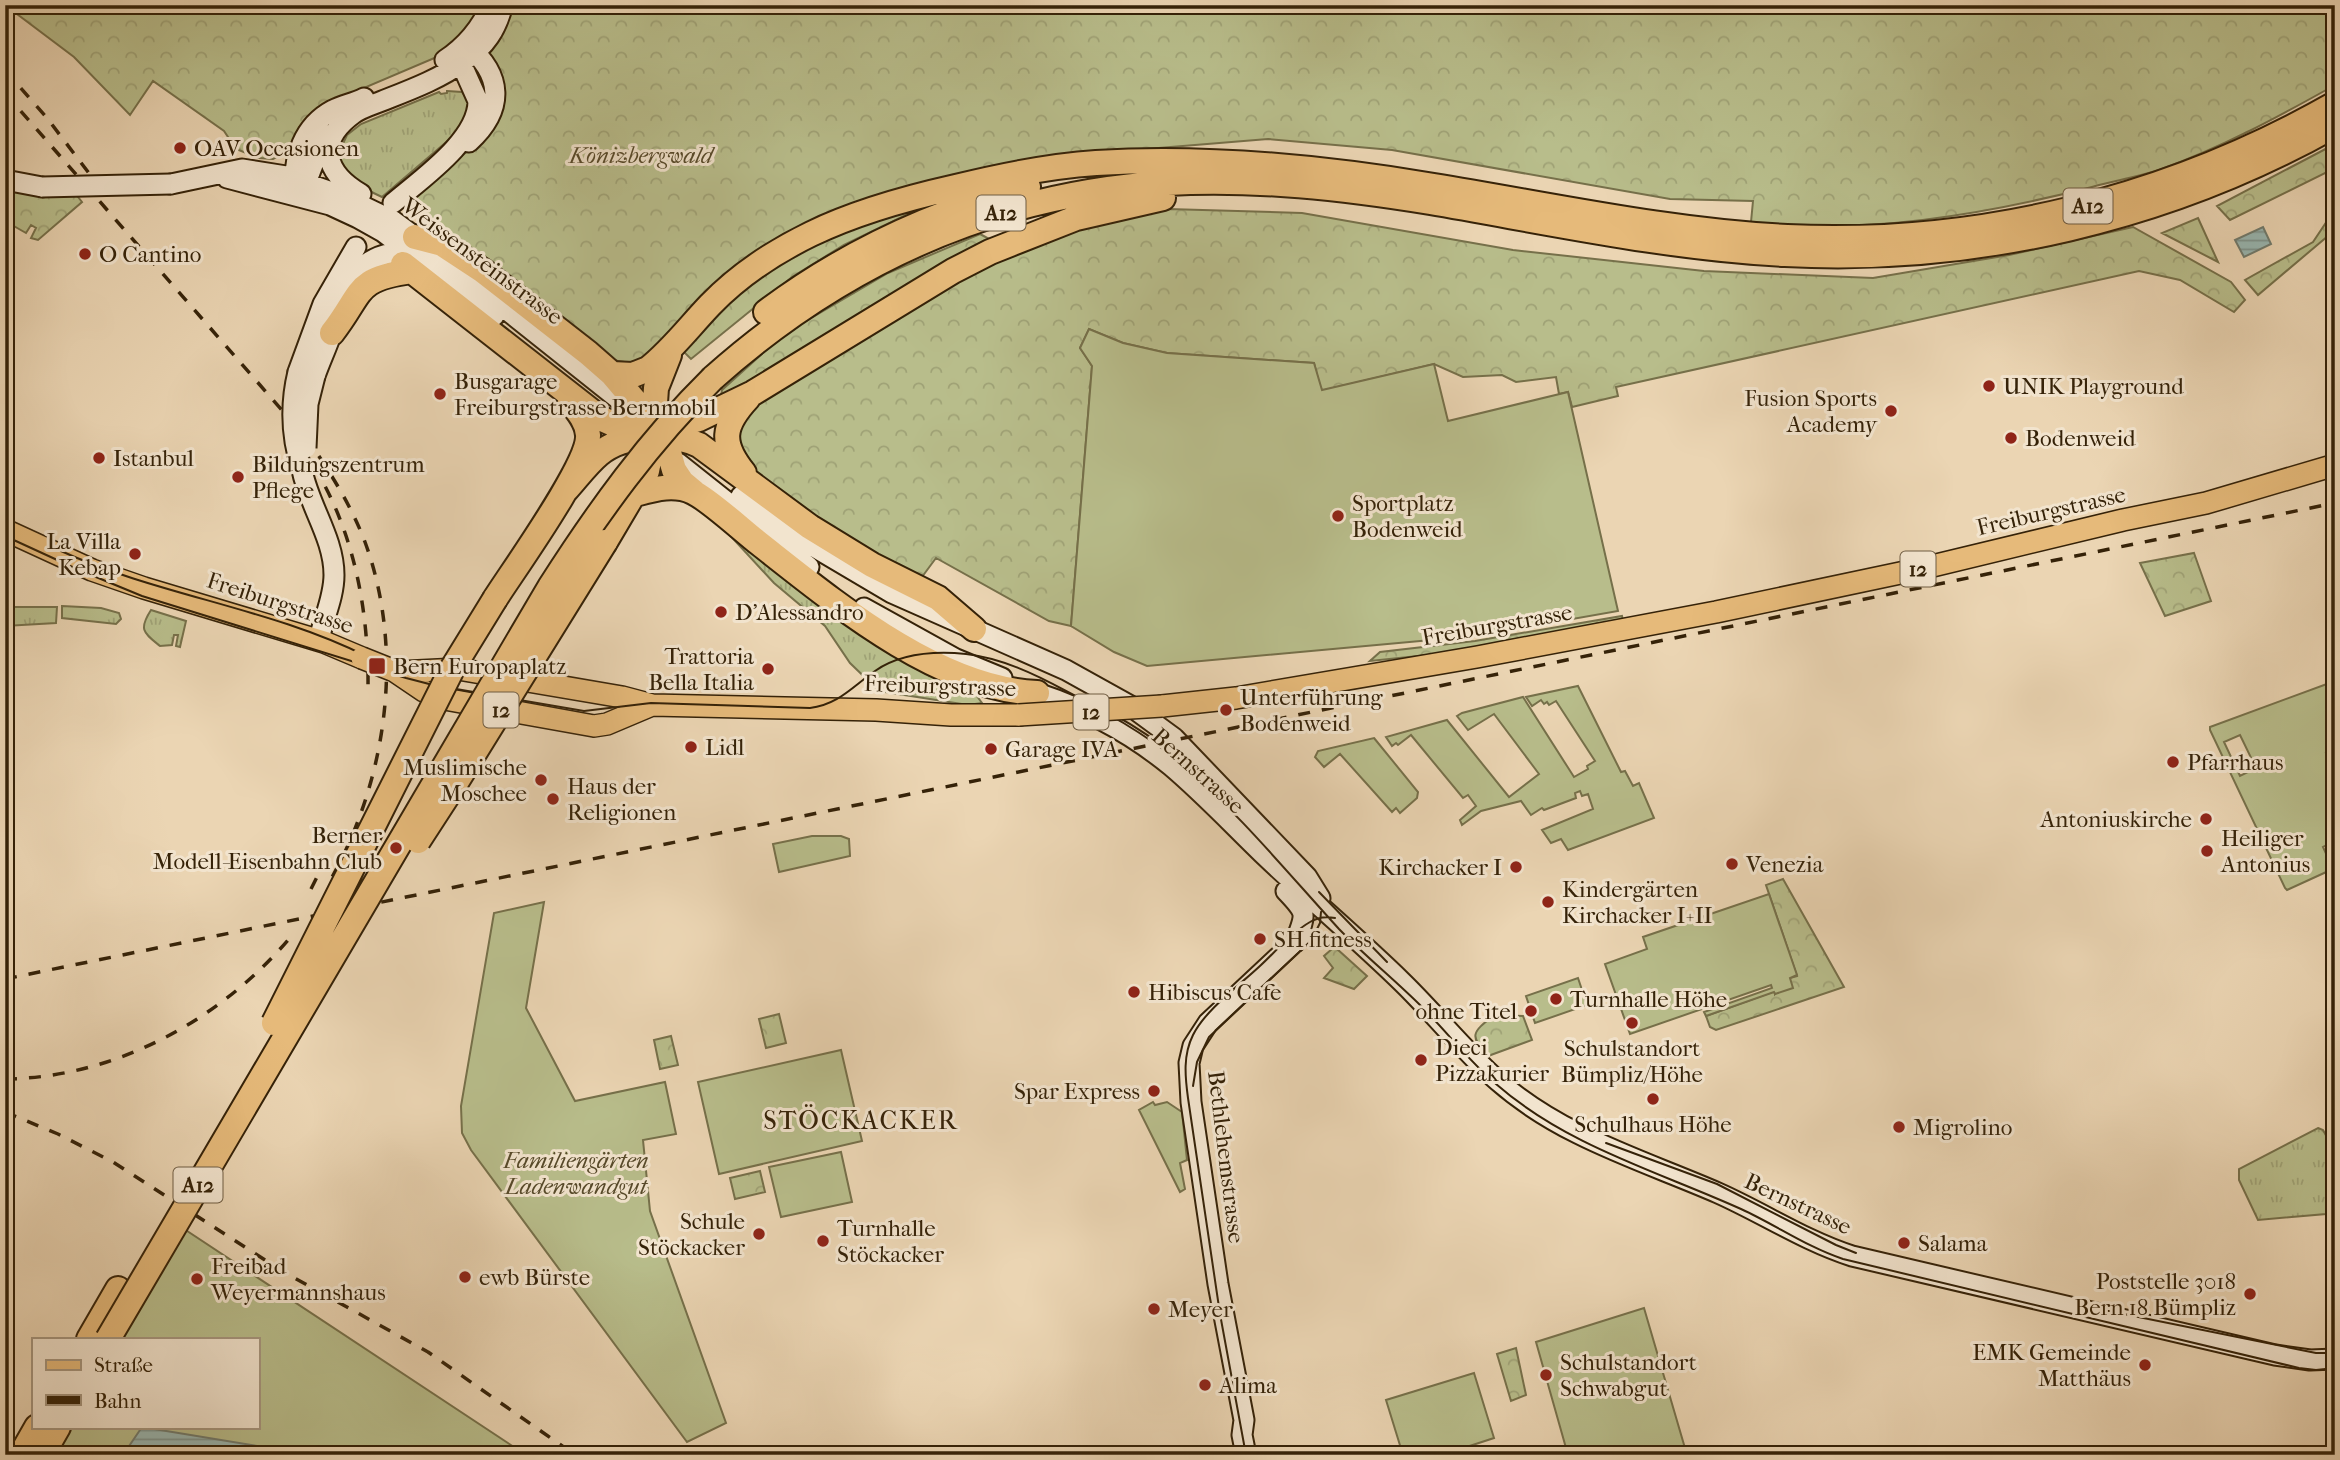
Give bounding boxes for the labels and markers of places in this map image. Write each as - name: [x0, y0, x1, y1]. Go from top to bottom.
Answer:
- place label: OAV Occasionen: [194, 135, 360, 162]
- marker: OAV Occasionen: [172, 140, 188, 156]
- place label: O Cantino: [99, 241, 201, 268]
- marker: O Cantino: [77, 246, 93, 262]
- place label: Busgarage Freiburgstrasse Bernmobil: [454, 368, 717, 421]
- place label: UNIK Playground: [2003, 373, 2184, 400]
- marker: UNIK Playground: [1981, 378, 1997, 394]
- place label: Fusion Sports Academy: [1744, 385, 1878, 438]
- marker: Busgarage Freiburgstrasse Bernmobil: [432, 386, 448, 402]
- marker: Fusion Sports Academy: [1883, 403, 1899, 419]
- place label: Bodenweid: [2025, 425, 2136, 452]
- marker: Bodenweid: [2003, 430, 2019, 446]
- place label: Istanbul: [113, 445, 194, 472]
- marker: Istanbul: [91, 450, 107, 466]
- place label: Bildungszentrum Pflege: [252, 451, 425, 504]
- marker: Bildungszentrum Pflege: [230, 469, 246, 485]
- place label: Sportplatz Bodenweid: [1352, 490, 1463, 543]
- marker: Sportplatz Bodenweid: [1330, 508, 1346, 524]
- place label: La Villa Kebap: [46, 528, 121, 581]
- marker: La Villa Kebap: [127, 546, 143, 562]
- place label: D'Alessandro: [735, 599, 864, 626]
- marker: D'Alessandro: [713, 604, 729, 620]
- place label: Trattoria Bella Italia: [648, 643, 754, 696]
- place label: Bern Europaplatz: [393, 653, 567, 680]
- marker: Bern Europaplatz: [367, 656, 387, 676]
- marker: Trattoria Bella Italia: [760, 661, 776, 677]
- place label: Unterführung Bodenweid: [1240, 684, 1383, 737]
- marker: Unterführung Bodenweid: [1218, 702, 1234, 718]
- place label: Lidl: [705, 734, 745, 761]
- place label: Garage IVA: [1005, 736, 1120, 763]
- marker: Lidl: [683, 739, 699, 755]
- marker: Garage IVA: [983, 741, 999, 757]
- place label: Pfarrhaus: [2187, 749, 2283, 776]
- place label: Muslimische Moschee: [403, 754, 527, 807]
- marker: Pfarrhaus: [2165, 754, 2181, 770]
- marker: Muslimische Moschee: [533, 772, 549, 788]
- place label: Haus der Religionen: [567, 773, 677, 826]
- marker: Haus der Religionen: [545, 791, 561, 807]
- place label: Antoniuskirche: [2039, 806, 2192, 833]
- marker: Antoniuskirche: [2198, 811, 2214, 827]
- place label: Berner Modell-Eisenbahn Club: [153, 822, 382, 875]
- place label: Heiliger Antonius: [2220, 825, 2310, 878]
- marker: Berner Modell-Eisenbahn Club: [388, 840, 404, 856]
- marker: Heiliger Antonius: [2199, 843, 2215, 859]
- place label: Venezia: [1745, 851, 1824, 878]
- place label: Kirchacker I: [1379, 854, 1502, 881]
- marker: Venezia: [1724, 856, 1740, 872]
- marker: Kirchacker I: [1508, 859, 1524, 875]
- place label: Kindergärten Kirchacker I+II: [1562, 876, 1713, 929]
- marker: Kindergärten Kirchacker I+II: [1540, 894, 1556, 910]
- place label: SH fitness: [1274, 926, 1372, 953]
- marker: SH fitness: [1252, 931, 1268, 947]
- place label: Hibiscus Cafe: [1148, 979, 1281, 1006]
- marker: Hibiscus Cafe: [1126, 984, 1142, 1000]
- place label: Turnhalle Höhe: [1570, 986, 1727, 1013]
- marker: Turnhalle Höhe: [1548, 991, 1564, 1007]
- place label: ohne Titel: [1415, 998, 1518, 1025]
- marker: ohne Titel: [1523, 1003, 1539, 1019]
- marker: Schulstandort Bümpliz/Höhe: [1624, 1015, 1640, 1031]
- place label: Dieci Pizzakurier: [1435, 1034, 1549, 1087]
- place label: Schulstandort Bümpliz/Höhe: [1561, 1035, 1703, 1088]
- marker: Dieci Pizzakurier: [1413, 1052, 1429, 1068]
- place label: Spar Express: [1014, 1078, 1140, 1105]
- marker: Spar Express: [1146, 1083, 1162, 1099]
- marker: Schulhaus Höhe: [1645, 1091, 1661, 1107]
- place label: Schulhaus Höhe: [1574, 1111, 1732, 1138]
- place label: Migrolino: [1913, 1114, 2012, 1141]
- marker: Migrolino: [1891, 1119, 1907, 1135]
- place label: Schule Stöckacker: [638, 1208, 745, 1261]
- place label: Turnhalle Stöckacker: [837, 1215, 944, 1268]
- marker: Schule Stöckacker: [751, 1226, 767, 1242]
- place label: Salama: [1918, 1230, 1988, 1257]
- marker: Turnhalle Stöckacker: [815, 1233, 831, 1249]
- marker: Salama: [1896, 1235, 1912, 1251]
- place label: Freibad Weyermannshaus: [210, 1253, 386, 1306]
- place label: ewb Bürste: [479, 1264, 590, 1291]
- place label: Poststelle 3018 Bern 18 Bümpliz: [2074, 1268, 2236, 1321]
- marker: ewb Bürste: [457, 1269, 473, 1285]
- marker: Freibad Weyermannshaus: [189, 1271, 205, 1287]
- marker: Poststelle 3018 Bern 18 Bümpliz: [2242, 1286, 2258, 1302]
- place label: Meyer: [1168, 1296, 1233, 1323]
- marker: Meyer: [1146, 1301, 1162, 1317]
- place label: EMK Gemeinde Matthäus: [1972, 1339, 2131, 1392]
- place label: Schulstandort Schwabgut: [1560, 1349, 1697, 1402]
- marker: EMK Gemeinde Matthäus: [2137, 1357, 2153, 1373]
- marker: Schulstandort Schwabgut: [1538, 1367, 1554, 1383]
- place label: Alima: [1218, 1372, 1277, 1399]
- marker: Alima: [1197, 1377, 1213, 1393]

